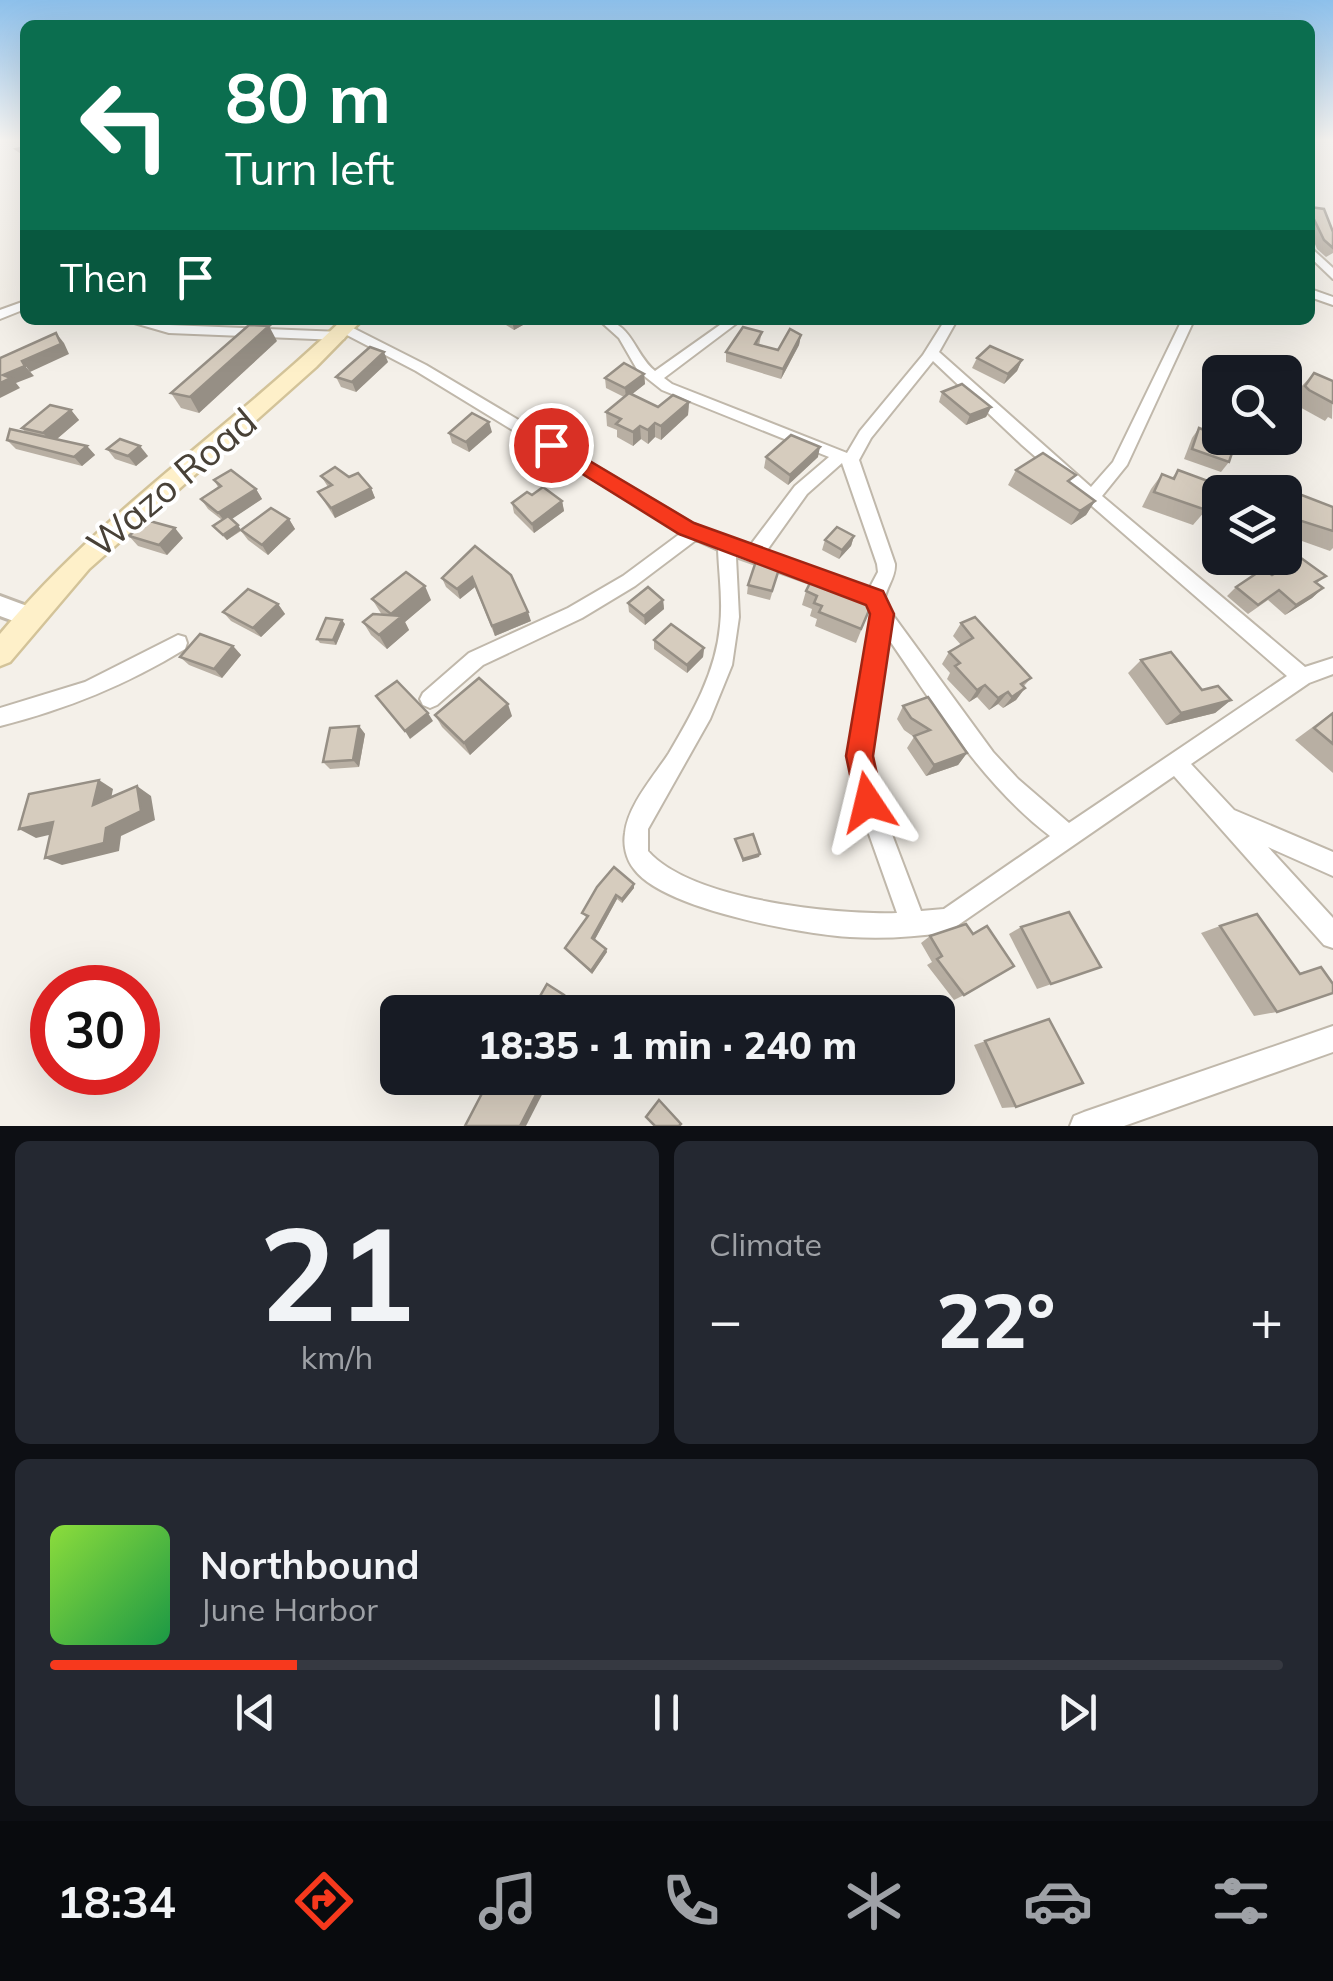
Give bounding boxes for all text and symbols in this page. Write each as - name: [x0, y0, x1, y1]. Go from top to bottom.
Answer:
- text: 80 m: [225, 53, 391, 141]
- icon: left: [60, 60, 190, 190]
- text: Turn left: [225, 140, 394, 196]
- icon: arrive: [168, 250, 223, 305]
- text: Then: [60, 254, 148, 302]
- map controls: [1202, 355, 1302, 575]
- button: search: [1202, 355, 1302, 455]
- street label: Wazo Road: [77, 397, 266, 567]
- pin: [509, 403, 594, 488]
- icon: arrive: [524, 418, 579, 473]
- button: layers: [1202, 475, 1302, 575]
- position arrow: [816, 750, 920, 854]
- speed limit sign: 30: [30, 965, 160, 1095]
- text: 18:35 · 1 min · 240 m: [478, 1021, 857, 1069]
- text: 21: [259, 1190, 415, 1354]
- text: Climate: [709, 1224, 822, 1264]
- text: 22°: [937, 1273, 1055, 1367]
- text: −: [709, 1285, 742, 1354]
- text: +: [1250, 1285, 1283, 1354]
- text: km/h: [301, 1337, 373, 1377]
- text: Northbound: [200, 1541, 420, 1589]
- text: June Harbor: [200, 1589, 378, 1629]
- icon: previous: [228, 1685, 283, 1740]
- icon: pause: [639, 1685, 694, 1740]
- icon: next: [1050, 1685, 1105, 1740]
- icon: directions: [289, 1866, 359, 1936]
- icon: music: [473, 1866, 543, 1936]
- icon: phone: [656, 1866, 726, 1936]
- icon: climate: [839, 1866, 909, 1936]
- icon: car: [1023, 1866, 1093, 1936]
- icon: filters: [1206, 1866, 1276, 1936]
- text: 18:34: [57, 1873, 176, 1929]

